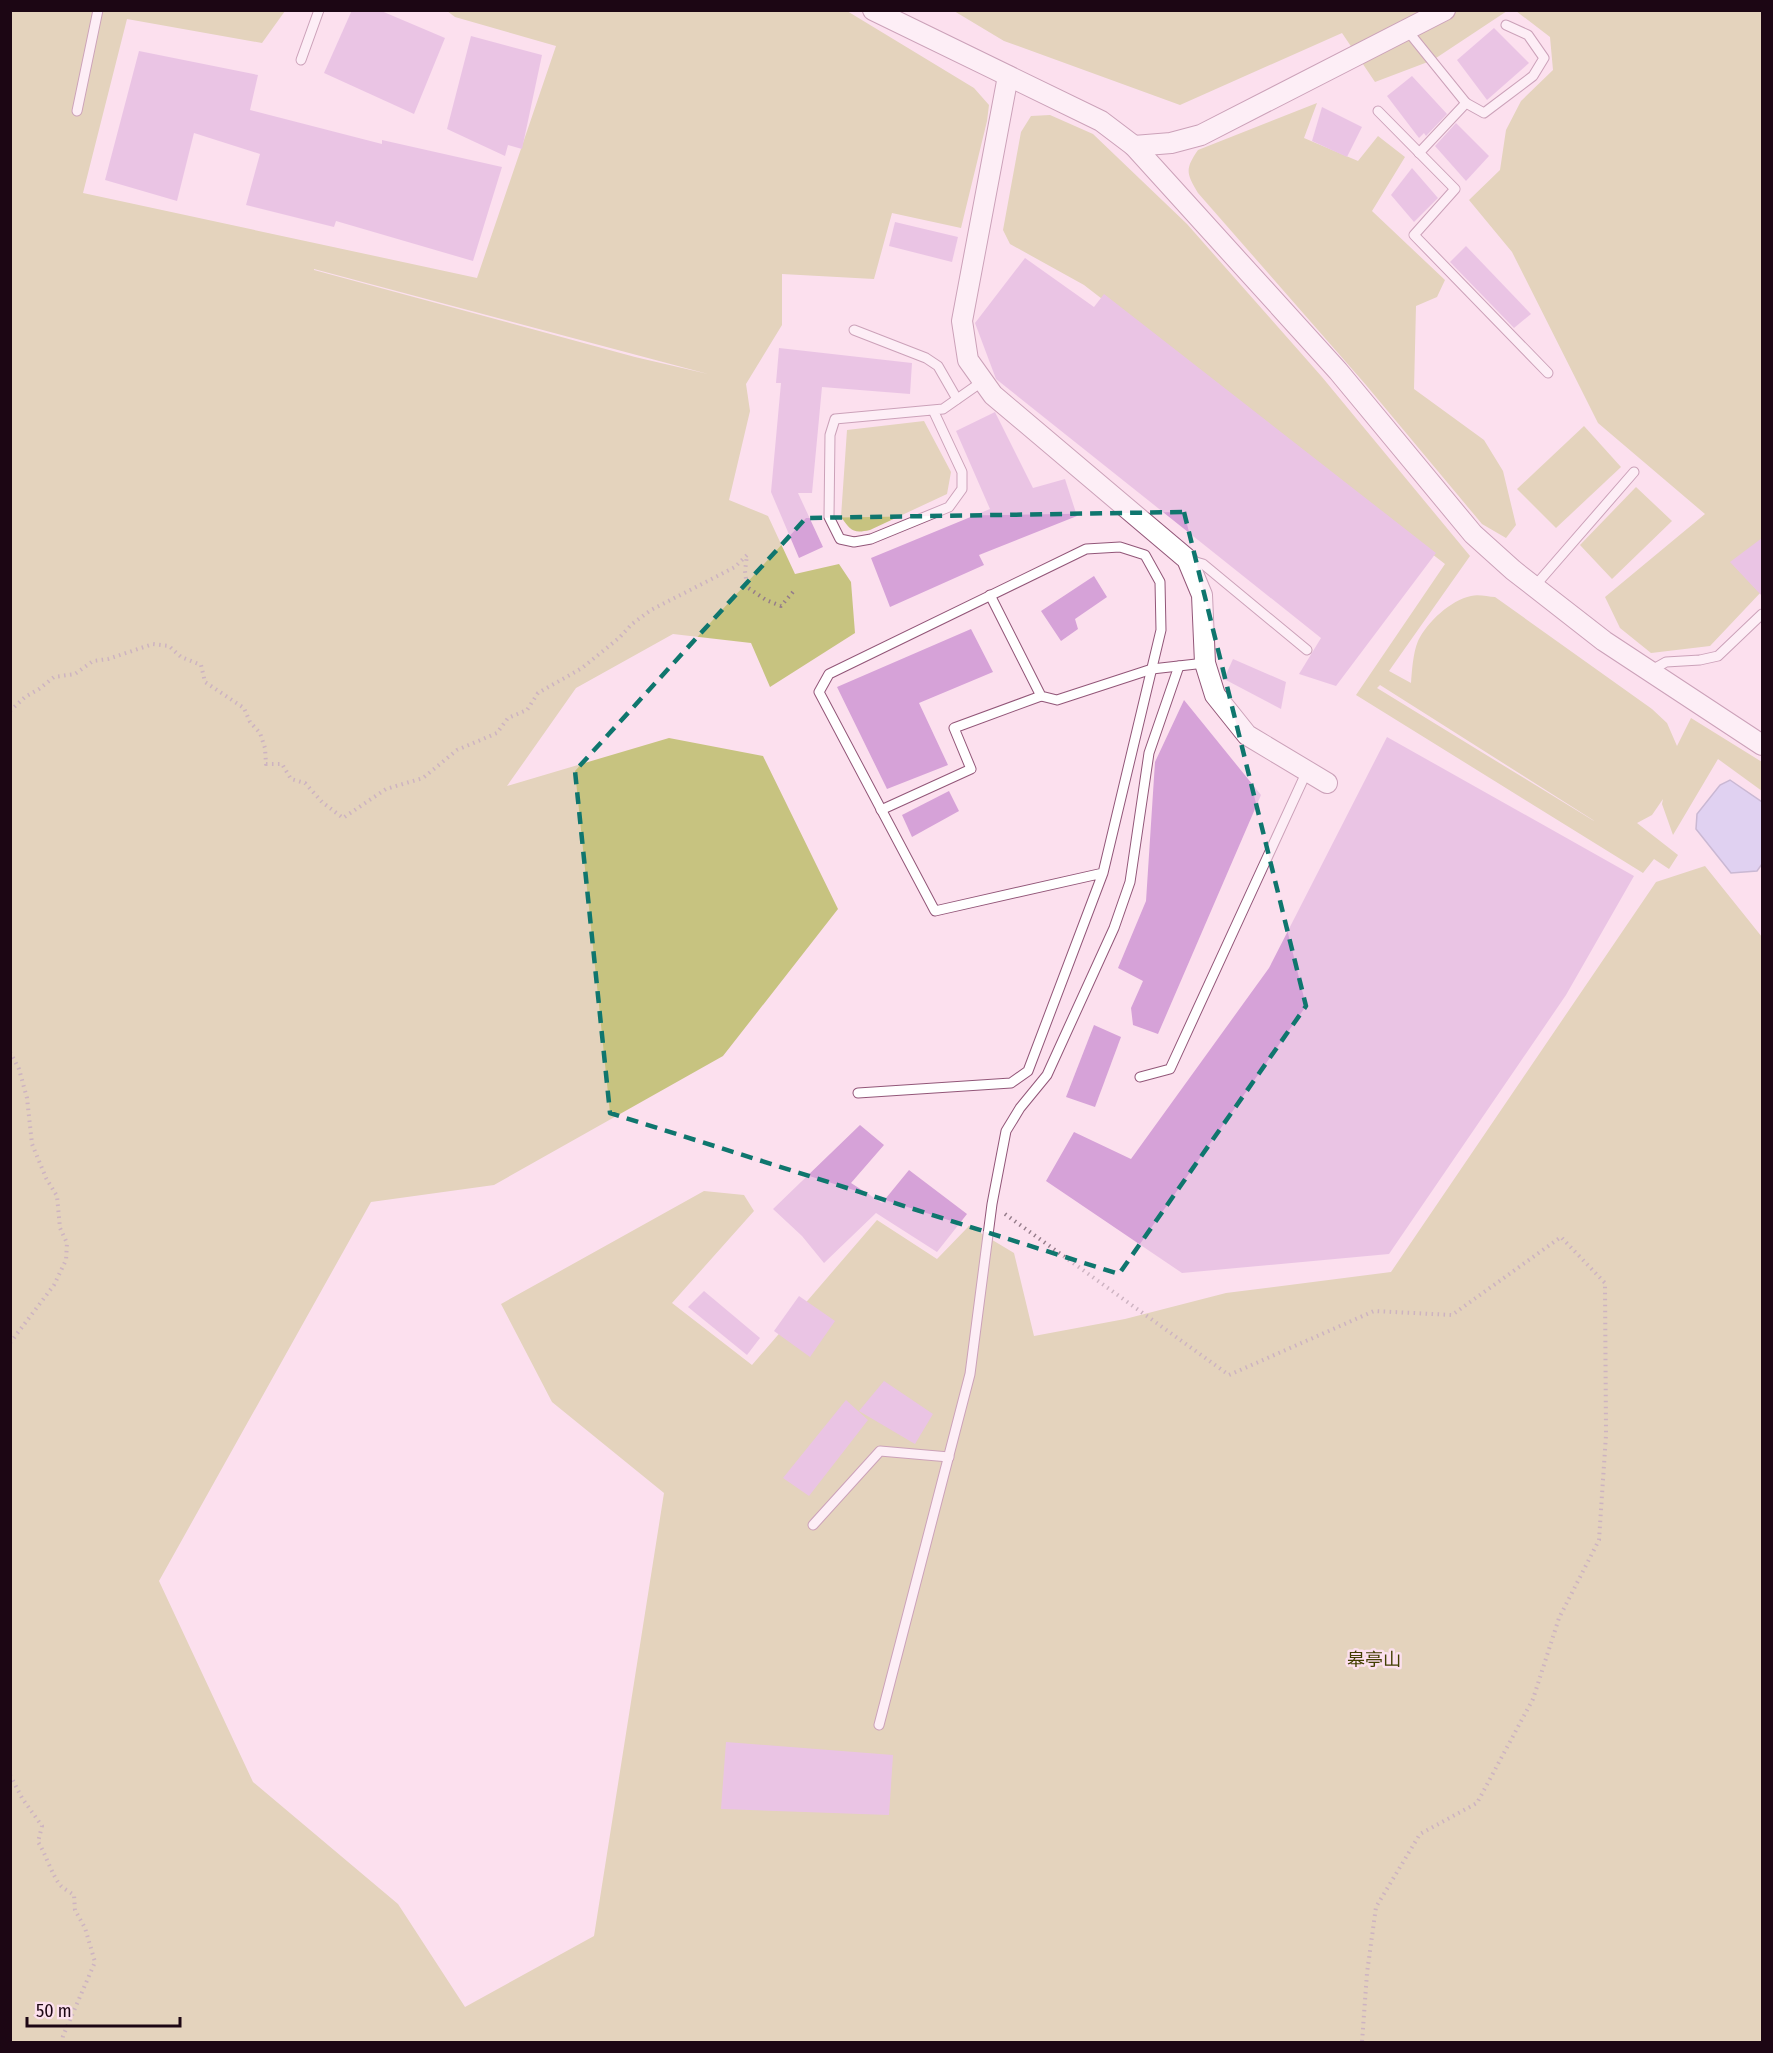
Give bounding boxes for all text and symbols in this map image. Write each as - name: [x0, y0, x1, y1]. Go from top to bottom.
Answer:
- park label: 皋亭山: [1347, 1649, 1401, 1671]
- scale bar: [27, 1990, 180, 2028]
- text: 50 m: [36, 2000, 72, 2022]

